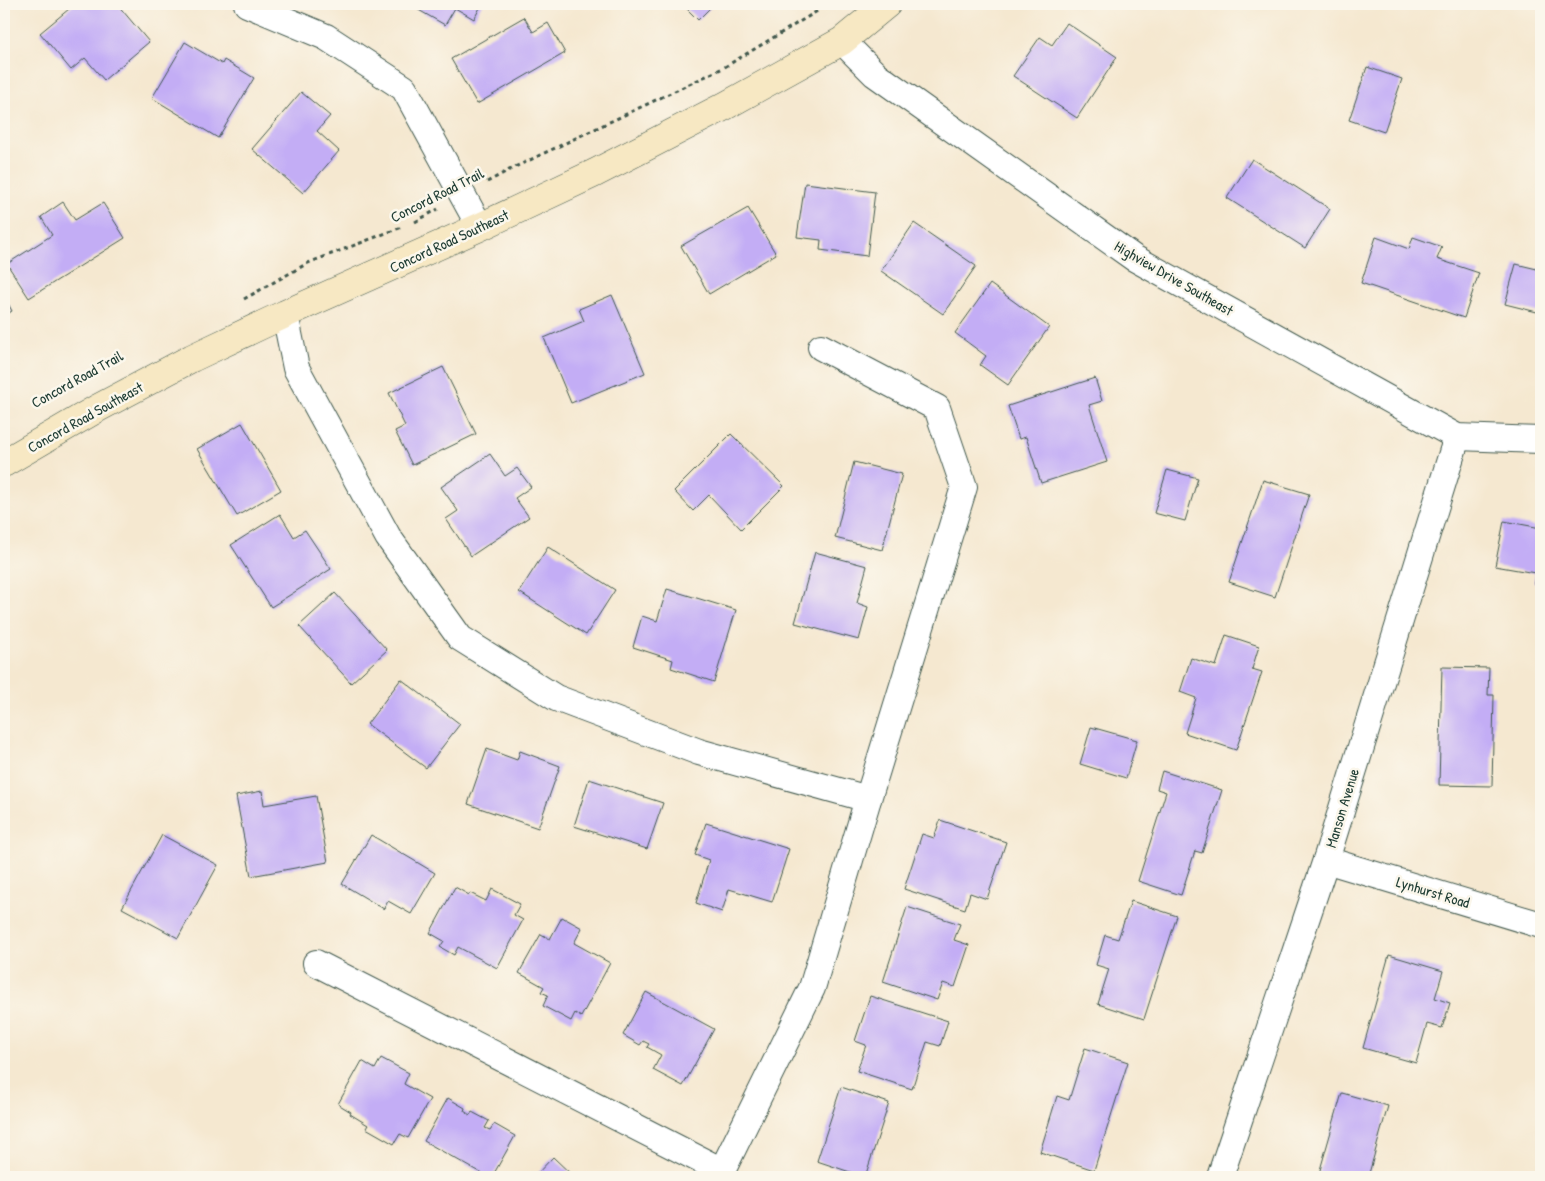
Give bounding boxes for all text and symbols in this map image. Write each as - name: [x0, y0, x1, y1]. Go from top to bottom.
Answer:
- street label: Concord Road Trail: [387, 162, 487, 228]
- street label: Concord Road Southeast: [386, 204, 513, 278]
- street label: Highview Drive Southeast: [1111, 235, 1238, 321]
- street label: Concord Road Trail: [27, 345, 127, 413]
- street label: Concord Road Southeast: [23, 376, 147, 458]
- street label: Manson Avenue: [1320, 766, 1364, 850]
- street label: Lynhurst Road: [1394, 871, 1472, 913]

